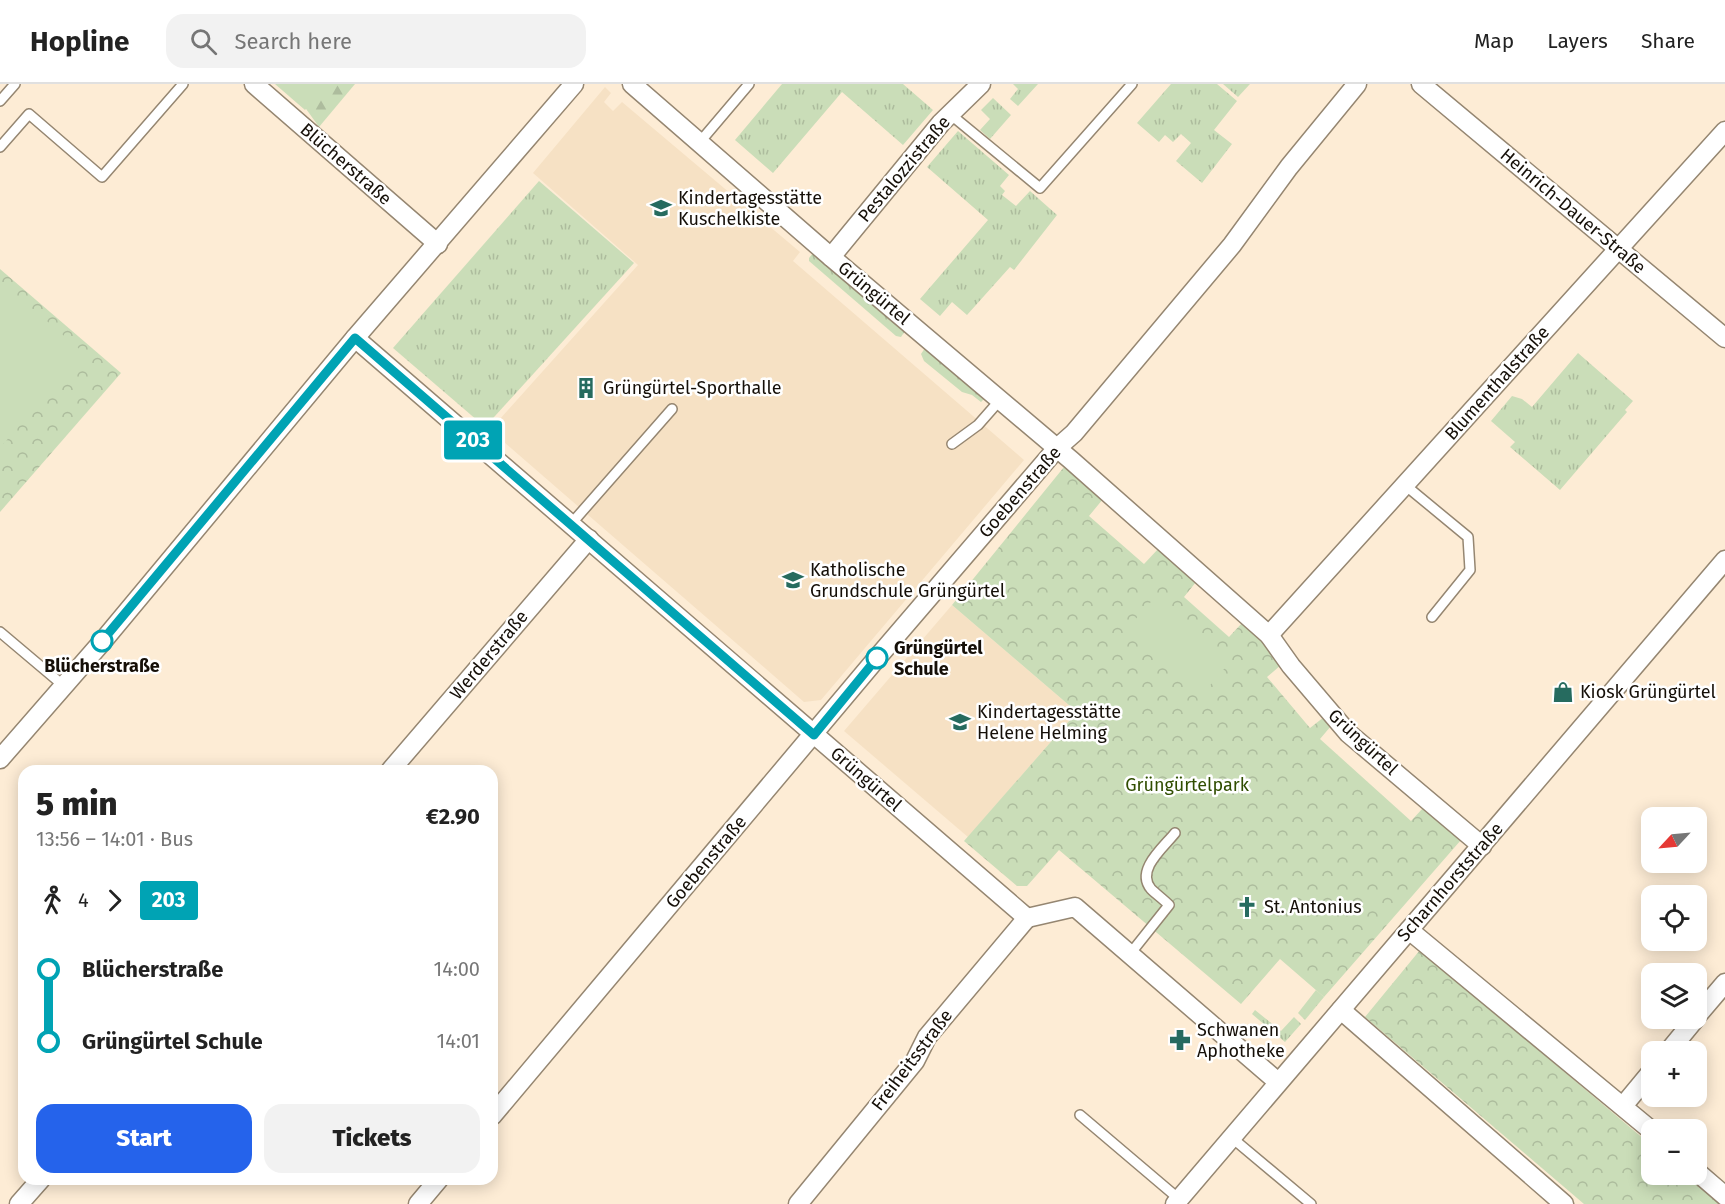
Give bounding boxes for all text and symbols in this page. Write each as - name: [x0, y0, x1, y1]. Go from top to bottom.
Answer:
- search box: [166, 14, 586, 68]
- text: Hopline: [30, 25, 130, 58]
- icon: search: [187, 25, 220, 58]
- text: Search here: [235, 28, 352, 55]
- text: Map: [1474, 28, 1514, 54]
- text: Layers: [1547, 28, 1608, 54]
- text: Share: [1641, 28, 1695, 54]
- street label: Pestalozzistraße: [853, 111, 955, 227]
- street label: Blücherstraße: [296, 118, 396, 210]
- street label: Heinrich-Dauer-Straße: [1496, 144, 1650, 278]
- place label: Kindertagesstätte Kuschelkiste: [678, 187, 822, 230]
- school or university icon: Kindertagesstätte Kuschelkiste: [649, 196, 673, 220]
- street label: Grüngürtel: [834, 257, 914, 329]
- street label: Blumenthalstraße: [1440, 321, 1554, 445]
- building icon: Grüngürtel-Sporthalle: [574, 376, 598, 400]
- place label: Grüngürtel-Sporthalle: [603, 377, 782, 399]
- line badge: 203: [438, 420, 508, 460]
- text: 203: [456, 427, 490, 453]
- street label: Goebenstraße: [974, 442, 1066, 542]
- place label: Katholische Grundschule Grüngürtel: [810, 559, 1005, 602]
- school or university icon: Katholische Grundschule Grüngürtel: [781, 568, 805, 592]
- street label: Werderstraße: [445, 606, 533, 704]
- marker: Blücherstraße: [91, 630, 113, 652]
- place label: Grüngürtel Schule: [894, 637, 983, 680]
- marker: Grüngürtel Schule: [866, 647, 888, 669]
- place label: Blücherstraße: [44, 655, 160, 677]
- shop icon: Kiosk Grüngürtel: [1551, 680, 1575, 704]
- place label: Kiosk Grüngürtel: [1580, 681, 1716, 703]
- place label: Kindertagesstätte Helene Helming: [977, 701, 1121, 744]
- street label: Grüngürtel: [1324, 704, 1402, 780]
- school or university icon: Kindertagesstätte Helene Helming: [948, 710, 972, 734]
- street label: Grüngürtel: [826, 742, 906, 816]
- park label: Grüngürtelpark: [1125, 774, 1250, 796]
- text: 5 min: [36, 784, 118, 824]
- text: €2.90: [426, 803, 480, 830]
- north arrow: [1641, 807, 1707, 873]
- map controls: [1641, 807, 1707, 1185]
- street label: Goebenstraße: [661, 811, 751, 913]
- street label: Scharnhorststraße: [1392, 818, 1508, 946]
- text: 13:56 – 14:01 · Bus: [36, 827, 193, 851]
- icon: walk: [36, 884, 69, 917]
- icon: forward: [98, 884, 131, 917]
- button: locate: [1641, 885, 1707, 951]
- text: 203: [152, 887, 186, 913]
- text: 4: [78, 888, 89, 912]
- church icon: St. Antonius: [1235, 895, 1259, 919]
- place label: St. Antonius: [1264, 896, 1362, 918]
- text: Blücherstraße: [82, 956, 223, 983]
- text: 14:00: [434, 957, 480, 981]
- button: layers: [1641, 963, 1707, 1029]
- street label: Freiheitsstraße: [867, 1005, 957, 1115]
- place label: Schwanen Aphotheke: [1197, 1019, 1285, 1062]
- text: Grüngürtel Schule: [82, 1028, 263, 1055]
- pharmacy icon: Schwanen Aphotheke: [1168, 1028, 1192, 1052]
- text: 14:01: [437, 1029, 480, 1053]
- button: +: [1641, 1041, 1707, 1107]
- button: Start: [36, 1104, 252, 1173]
- button: Tickets: [264, 1104, 480, 1173]
- button: −: [1641, 1119, 1707, 1185]

